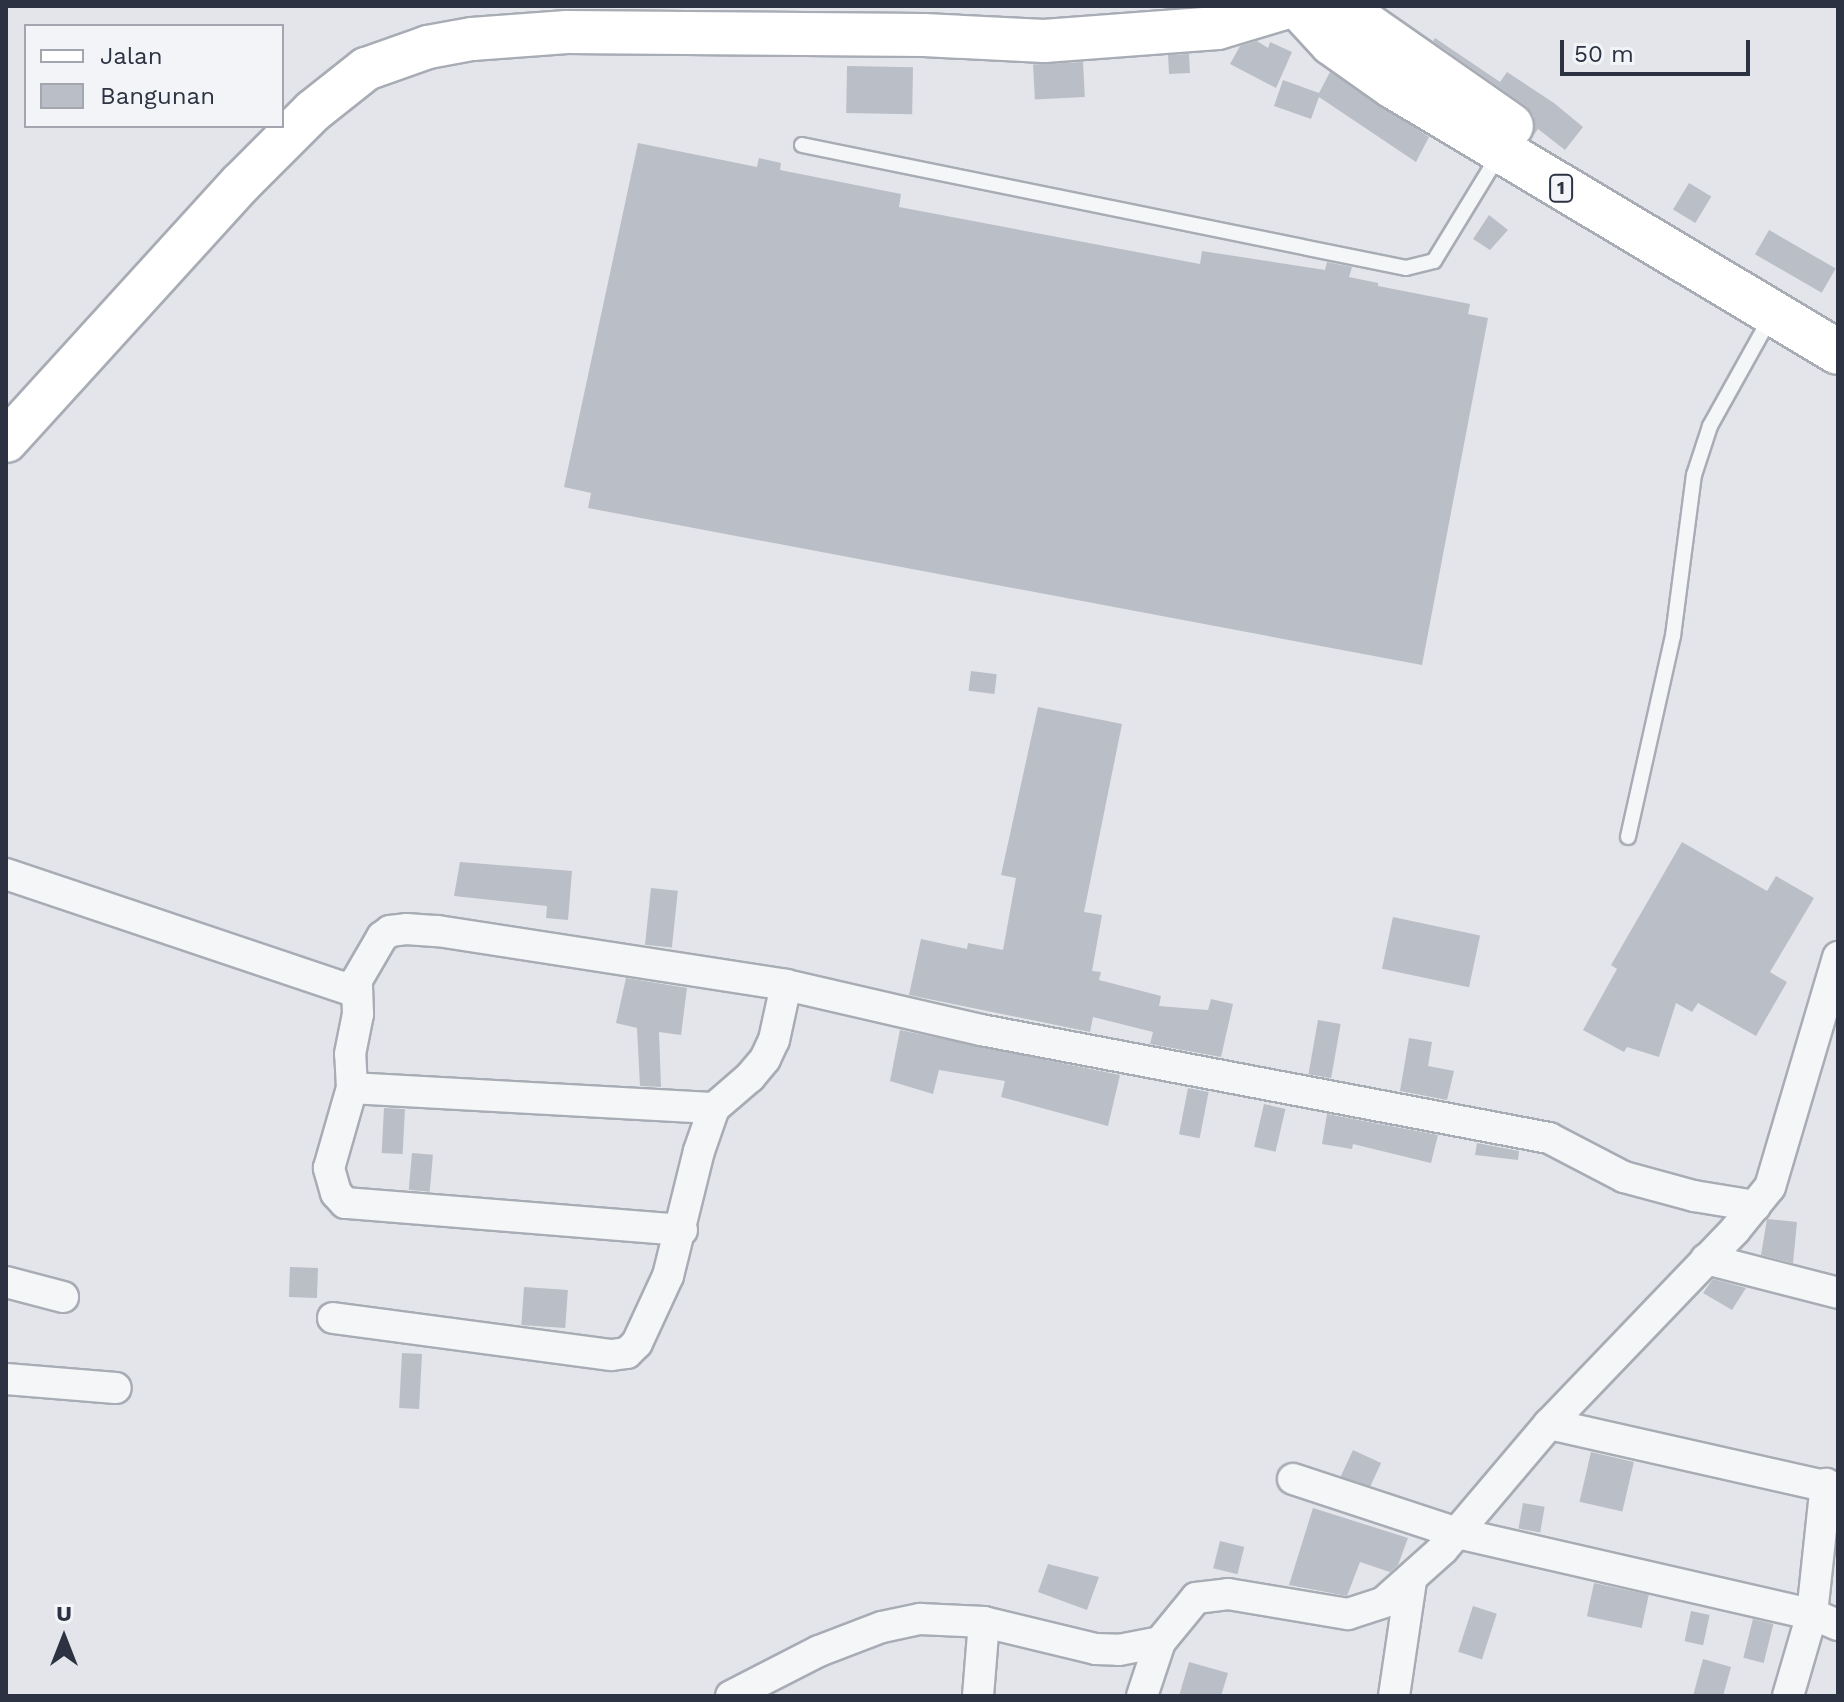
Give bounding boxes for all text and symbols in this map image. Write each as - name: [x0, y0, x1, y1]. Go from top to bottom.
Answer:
- legend: [24, 24, 284, 128]
- scale bar: [1564, 24, 1754, 74]
- text: 50 m: [1574, 40, 1634, 68]
- text: Jalan: [100, 42, 163, 70]
- text: Bangunan: [100, 82, 215, 110]
- road number: 1: [1549, 174, 1573, 202]
- north arrow: [24, 1598, 104, 1678]
- text: U: [56, 1601, 72, 1626]

